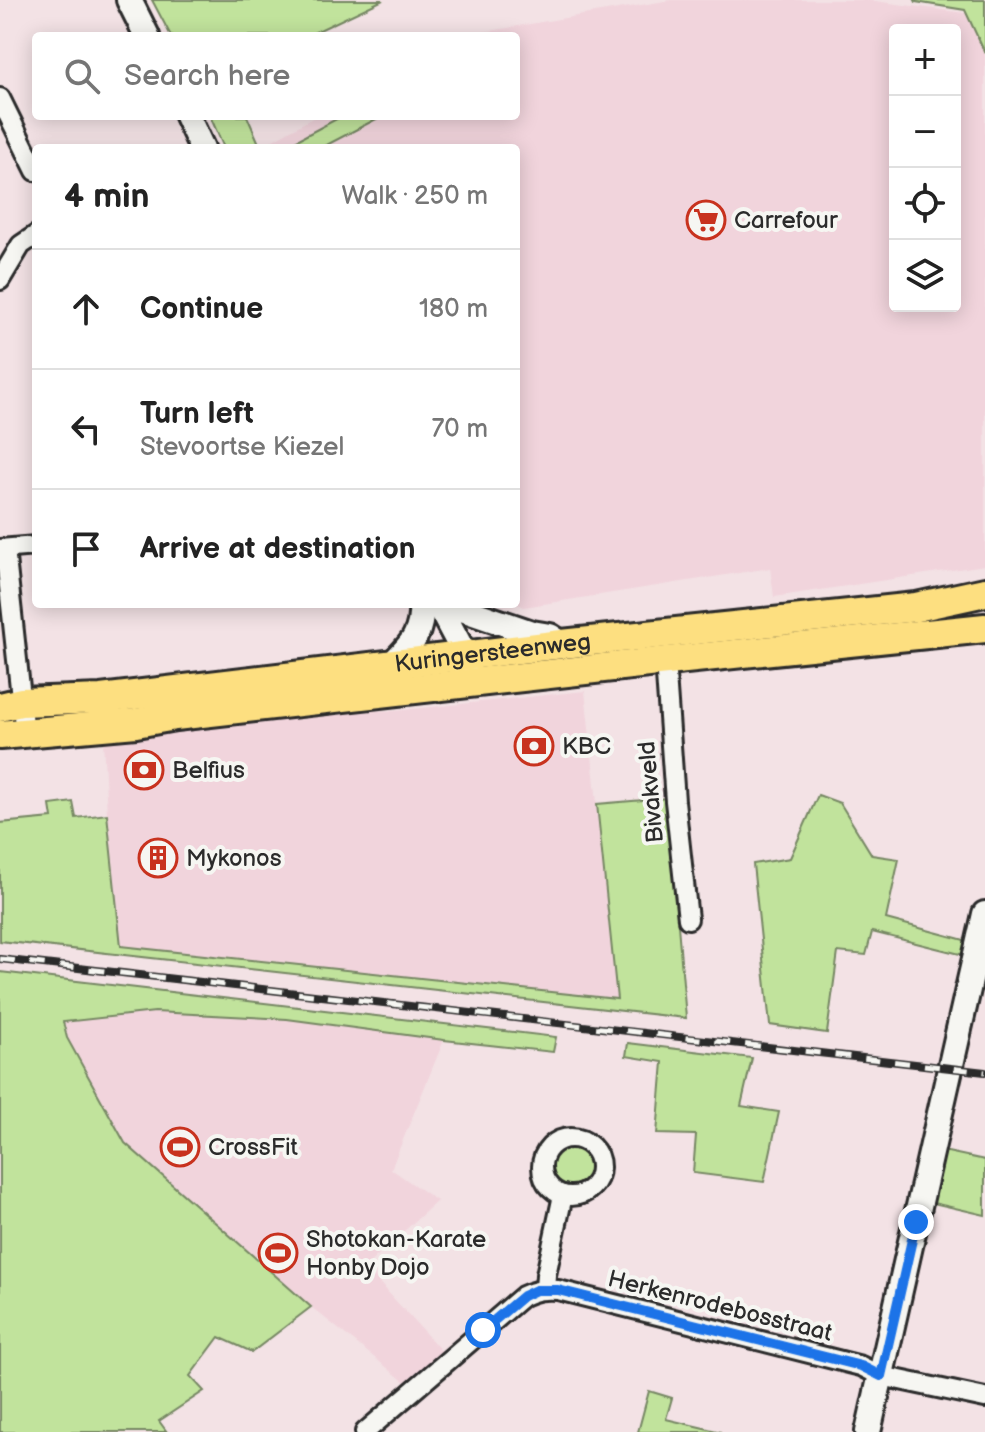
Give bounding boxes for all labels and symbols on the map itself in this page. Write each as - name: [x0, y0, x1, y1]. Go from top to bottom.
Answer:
- supermarket icon: Carrefour: [685, 199, 727, 241]
- place label: Carrefour: [734, 206, 838, 235]
- street label: Kuringersteenweg: [393, 627, 592, 678]
- bank icon: KBC: [513, 725, 555, 767]
- place label: KBC: [562, 732, 611, 761]
- street label: Bivakveld: [632, 740, 670, 844]
- bank icon: Belfius: [123, 749, 165, 791]
- place label: Belfius: [172, 756, 245, 785]
- building icon: Mykonos: [137, 837, 179, 879]
- place label: Mykonos: [186, 844, 282, 873]
- sports icon: CrossFit: [159, 1126, 201, 1168]
- place label: CrossFit: [208, 1133, 299, 1162]
- route end: [898, 1204, 934, 1240]
- place label: Shotokan-Karate Honby Dojo: [306, 1225, 486, 1282]
- sports icon: Shotokan-Karate Honby Dojo: [257, 1232, 299, 1274]
- street label: Herkenrodebosstraat: [605, 1264, 836, 1348]
- route start: [465, 1312, 501, 1348]

